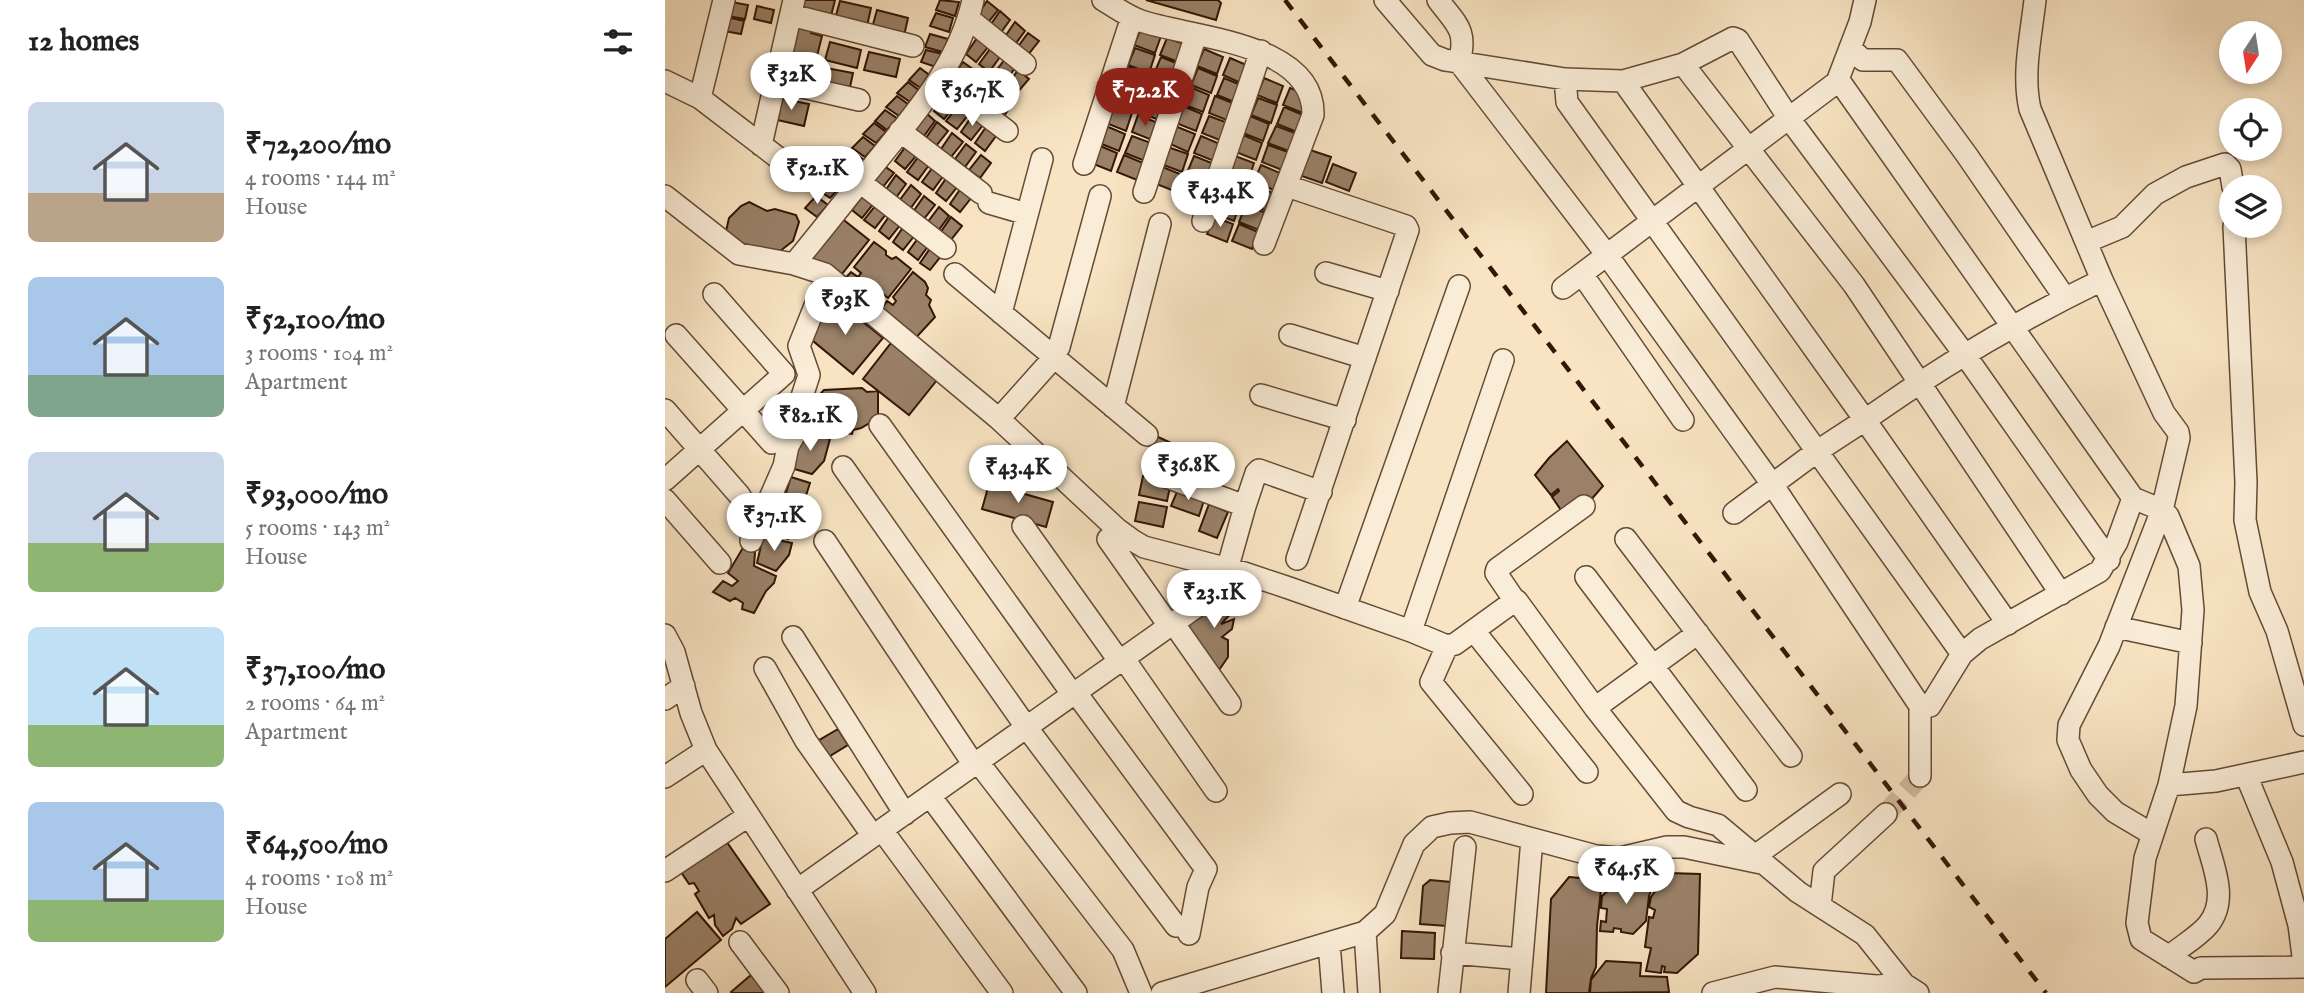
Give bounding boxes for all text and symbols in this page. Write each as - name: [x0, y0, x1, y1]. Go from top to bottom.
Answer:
- north arrow: [2219, 21, 2282, 84]
- map controls: [2219, 21, 2282, 238]
- text: 12 homes: [28, 23, 139, 61]
- icon: filters: [599, 23, 637, 61]
- pin: ₹32K: [750, 52, 832, 112]
- text: ₹32K: [766, 60, 816, 89]
- pin: ₹36.7K: [915, 68, 1029, 128]
- pin: ₹72.2K: [1088, 68, 1202, 128]
- text: ₹36.7K: [941, 76, 1003, 105]
- text: ₹72.2K: [1111, 76, 1179, 105]
- button: locate: [2219, 98, 2282, 161]
- text: ₹72,200/mo: [245, 126, 391, 164]
- icon: home: [84, 130, 168, 214]
- pin: ₹52.1K: [760, 146, 874, 206]
- text: ₹52.1K: [786, 154, 848, 183]
- text: 4 rooms · 144 m²: [245, 164, 396, 193]
- pin: ₹43.4K: [1163, 170, 1277, 229]
- button: layers: [2219, 175, 2282, 238]
- text: ₹43.4K: [1187, 177, 1253, 206]
- text: House: [245, 193, 307, 222]
- pin: ₹93K: [804, 278, 886, 337]
- text: ₹93K: [821, 285, 869, 314]
- text: ₹52,100/mo: [245, 301, 385, 339]
- icon: home: [84, 305, 168, 389]
- text: 3 rooms · 104 m²: [245, 339, 393, 368]
- text: Apartment: [245, 368, 348, 397]
- pin: ₹82.1K: [753, 393, 867, 453]
- text: ₹82.1K: [778, 401, 842, 430]
- pin: ₹36.8K: [1131, 442, 1245, 502]
- pin: ₹43.4K: [961, 446, 1075, 505]
- text: ₹36.8K: [1157, 450, 1219, 479]
- text: ₹43.4K: [985, 453, 1051, 482]
- text: ₹93,000/mo: [245, 476, 388, 514]
- icon: home: [84, 480, 168, 564]
- pin: ₹37.1K: [717, 494, 831, 553]
- text: ₹37.1K: [743, 501, 805, 530]
- text: 5 rooms · 143 m²: [245, 514, 390, 543]
- text: House: [245, 543, 307, 572]
- pin: ₹23.1K: [1157, 570, 1271, 630]
- text: ₹23.1K: [1183, 578, 1245, 607]
- text: ₹37,100/mo: [245, 651, 385, 689]
- icon: home: [84, 655, 168, 739]
- text: 2 rooms · 64 m²: [245, 689, 385, 718]
- text: Apartment: [245, 718, 348, 747]
- text: ₹64,500/mo: [245, 826, 388, 864]
- icon: home: [84, 830, 168, 914]
- pin: ₹64.5K: [1569, 846, 1683, 906]
- text: ₹64.5K: [1594, 854, 1658, 883]
- text: 4 rooms · 108 m²: [245, 864, 393, 893]
- text: House: [245, 893, 307, 922]

